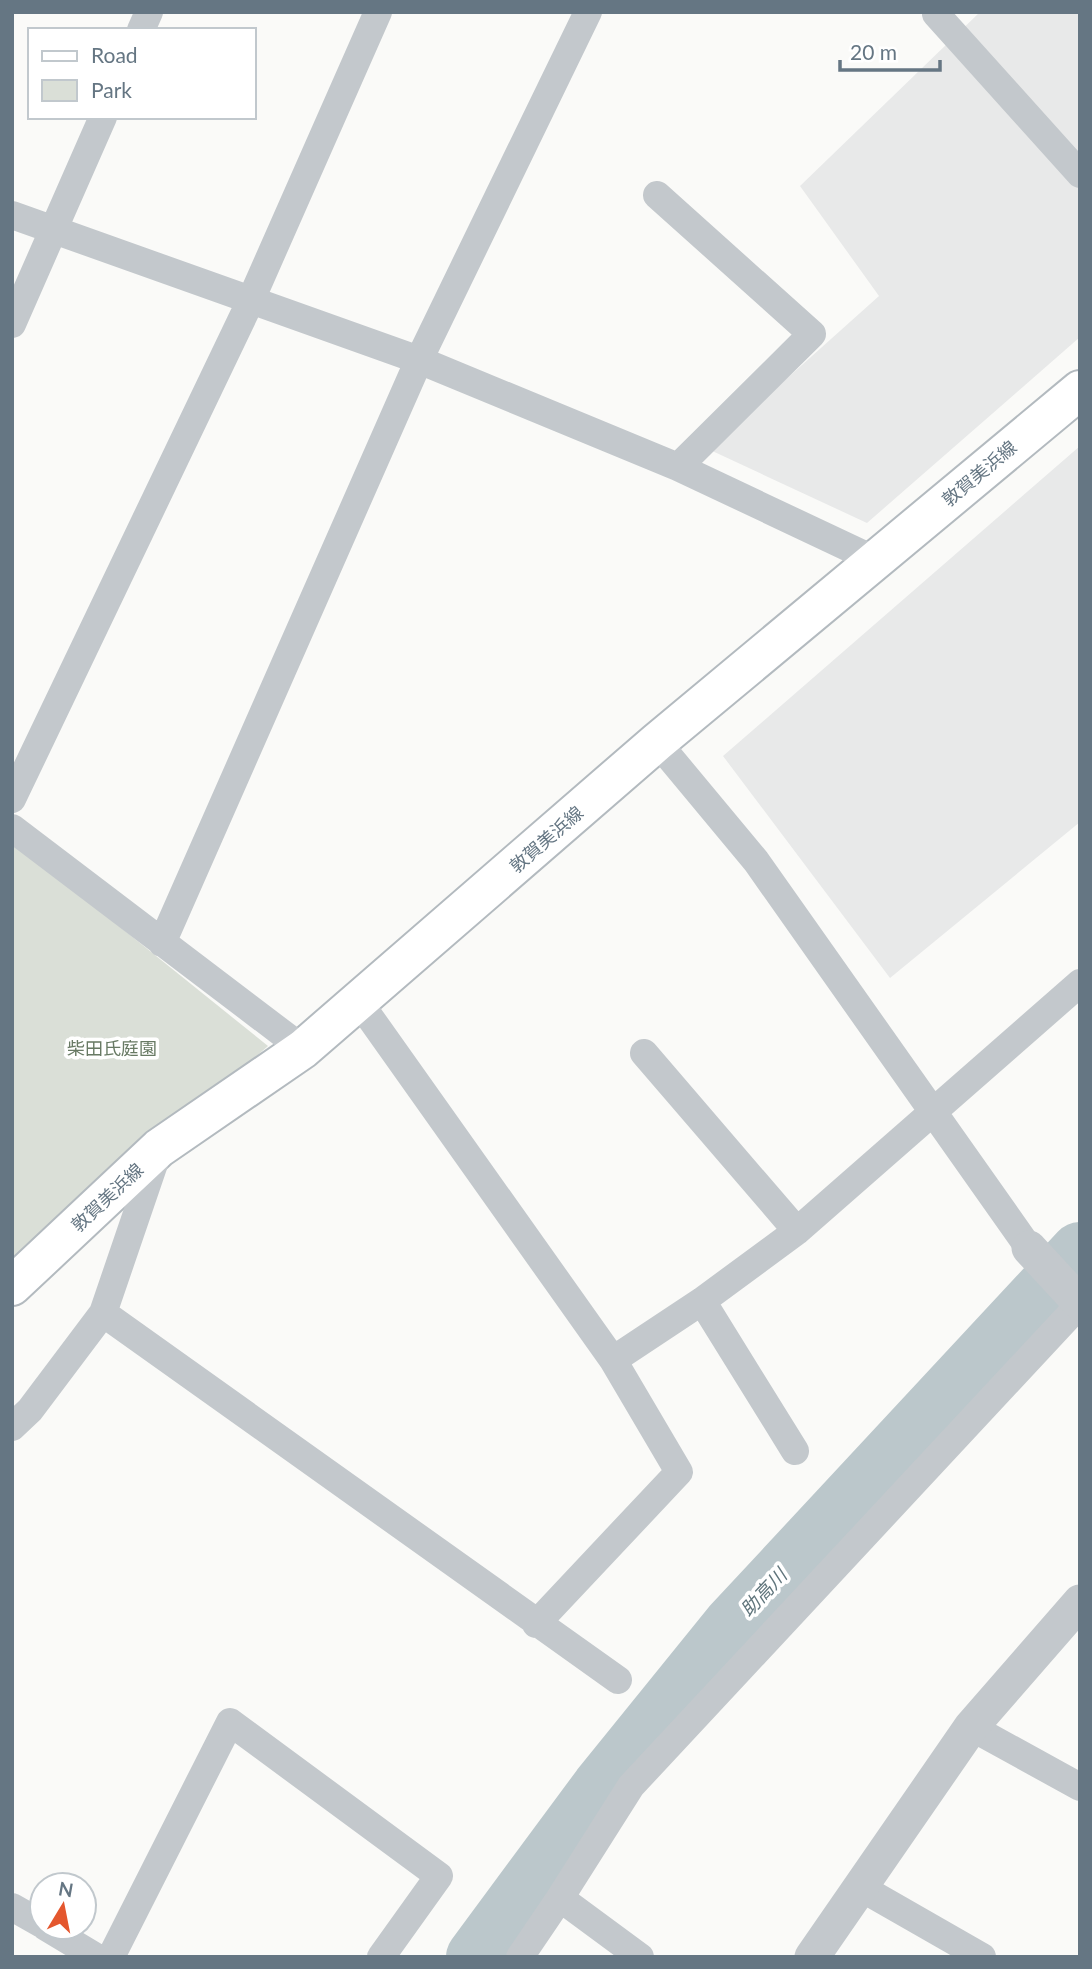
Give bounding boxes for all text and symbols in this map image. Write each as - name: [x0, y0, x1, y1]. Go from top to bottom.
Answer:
- legend: [28, 28, 256, 119]
- scale bar: [840, 28, 940, 72]
- text: 20 m: [850, 39, 897, 64]
- text: Road: [91, 42, 138, 67]
- text: Park: [91, 77, 132, 102]
- street label: 敦賀美浜線: [937, 436, 1021, 510]
- street label: 敦賀美浜線: [505, 801, 587, 877]
- park label: 柴田氏庭園: [67, 1037, 157, 1059]
- street label: 敦賀美浜線: [67, 1158, 147, 1236]
- water label: 助高川: [735, 1562, 792, 1621]
- north arrow: [28, 1871, 98, 1941]
- text: N: [57, 1876, 75, 1901]

